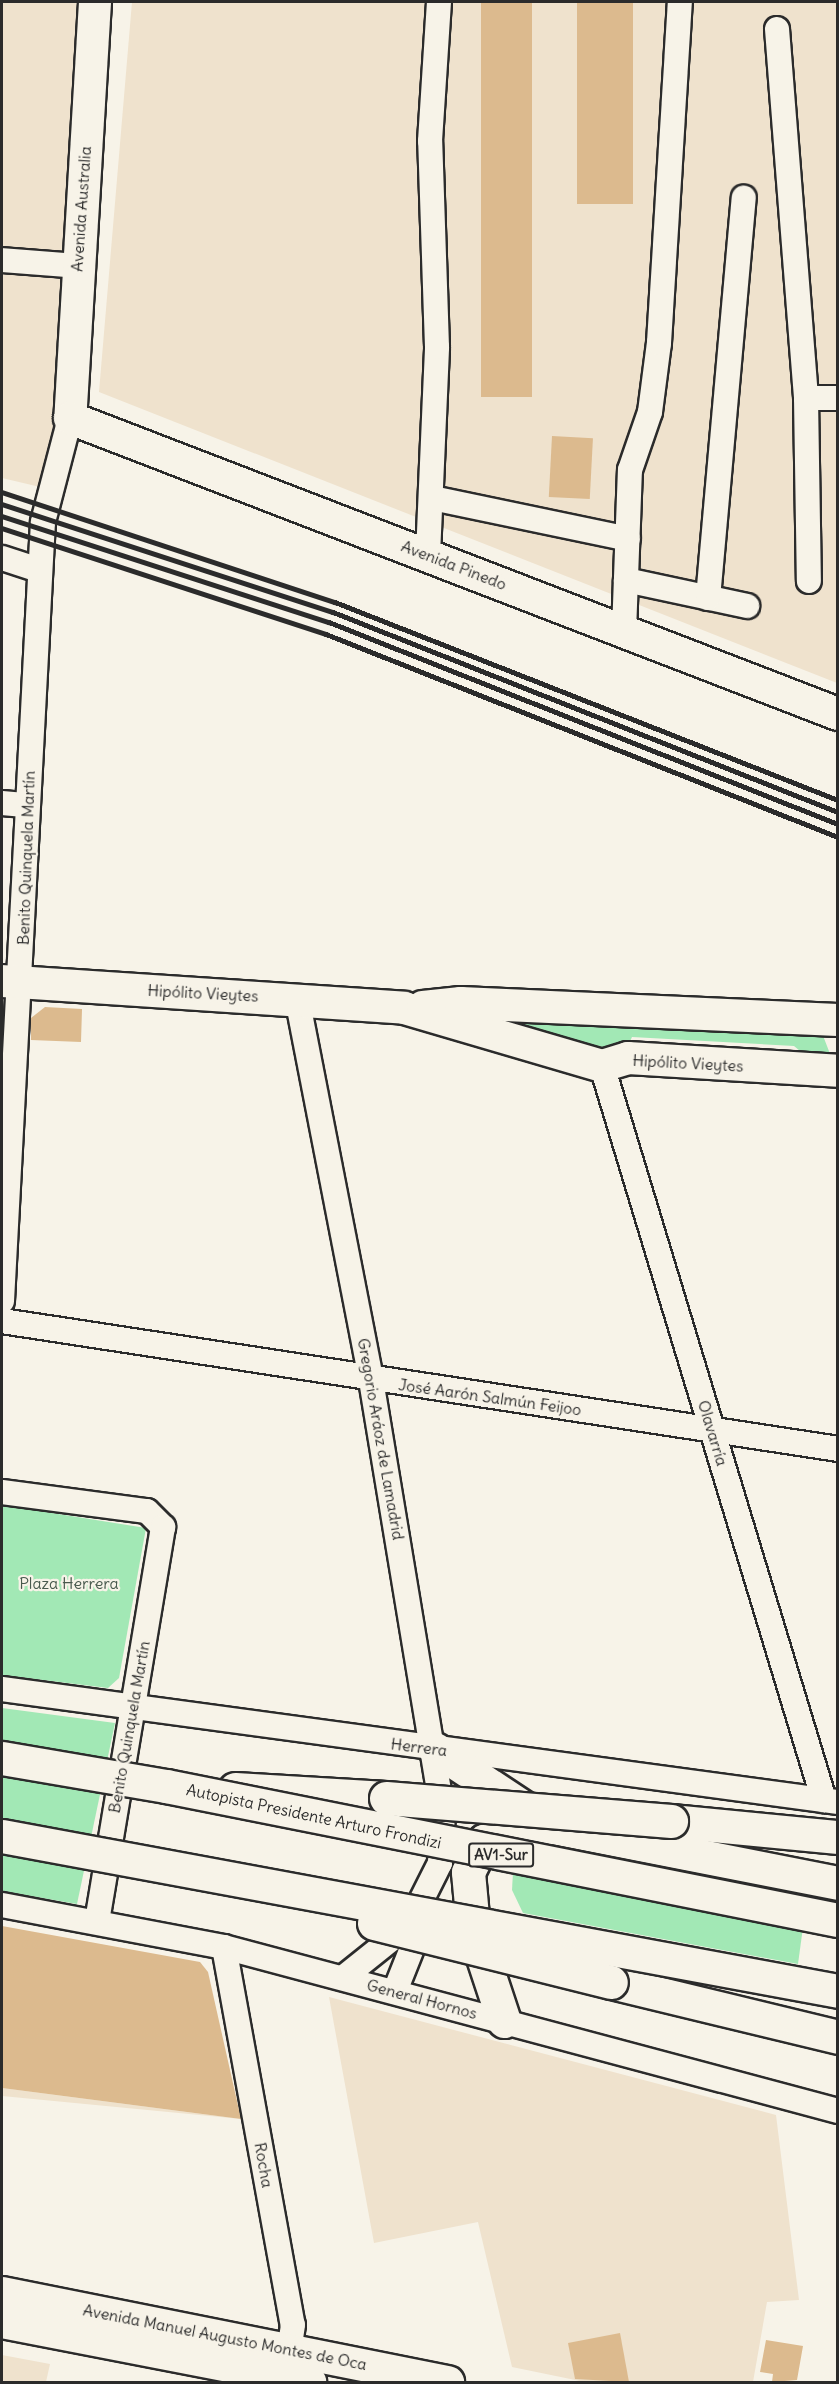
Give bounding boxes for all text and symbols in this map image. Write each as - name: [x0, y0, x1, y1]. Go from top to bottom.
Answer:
- street label: Avenida Australia: [67, 146, 95, 272]
- street label: Avenida Pinedo: [399, 536, 509, 594]
- street label: Benito Quinquela Martín: [13, 771, 39, 945]
- street label: Hipólito Vieytes: [147, 981, 259, 1005]
- street label: Hipólito Vieytes: [632, 1051, 744, 1075]
- street label: Gregorio Aráoz de Lamadrid: [354, 1337, 408, 1541]
- street label: José Aarón Salmún Feijoo: [397, 1375, 583, 1419]
- street label: Olavarría: [694, 1398, 732, 1468]
- park label: Plaza Herrera: [19, 1573, 119, 1593]
- street label: Benito Quinquela Martín: [104, 1639, 154, 1815]
- street label: Herrera: [390, 1734, 448, 1760]
- street label: Autopista Presidente Arturo Frondizi: [185, 1780, 443, 1852]
- road number: AV1-Sur: [468, 1843, 534, 1867]
- street label: General Hornos: [365, 1975, 479, 2023]
- street label: Rocha: [251, 2141, 277, 2189]
- street label: Avenida Manuel Augusto Montes de Oca: [81, 2300, 369, 2374]

